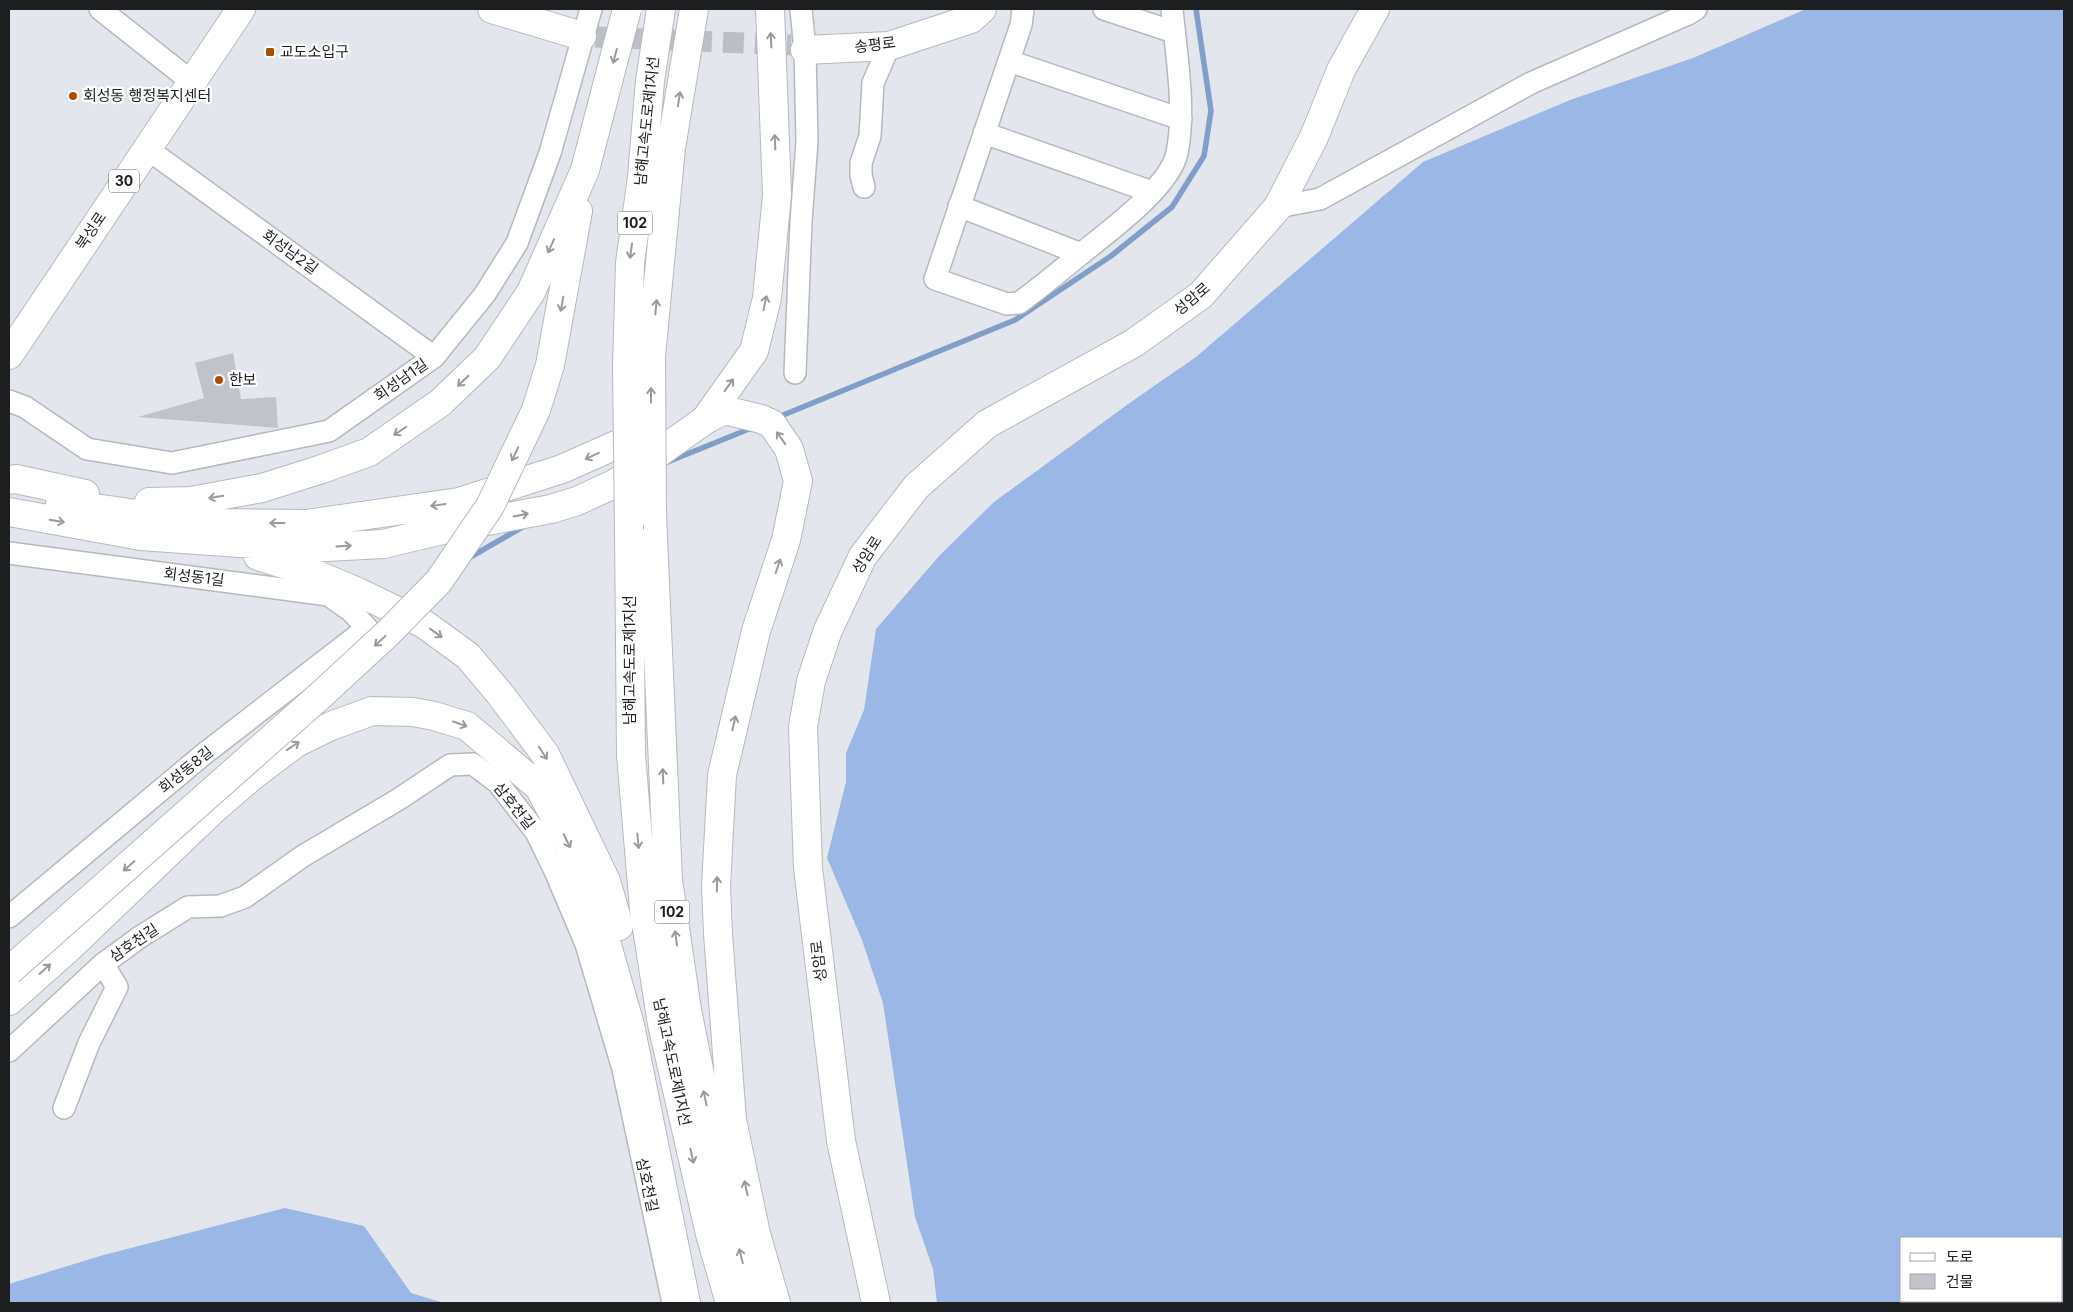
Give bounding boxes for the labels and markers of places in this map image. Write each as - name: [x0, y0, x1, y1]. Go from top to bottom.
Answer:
- place label: 교도소입구: [280, 42, 349, 61]
- marker: 교도소입구: [264, 46, 276, 58]
- place label: 회성동 행정복지센터: [83, 86, 211, 105]
- marker: 회성동 행정복지센터: [67, 90, 79, 102]
- place label: 한보: [229, 370, 257, 389]
- marker: 한보: [213, 374, 225, 386]

